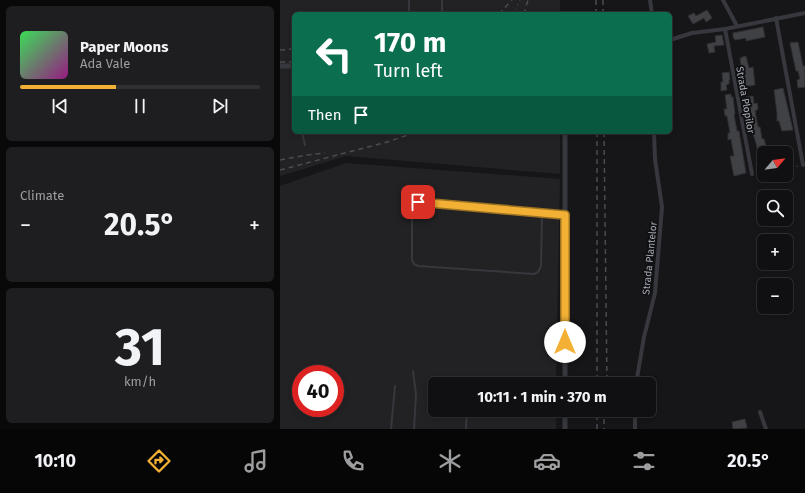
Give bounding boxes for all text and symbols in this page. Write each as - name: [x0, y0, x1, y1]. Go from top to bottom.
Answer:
- text: 170 m: [374, 26, 446, 59]
- icon: left: [308, 28, 360, 80]
- text: Paper Moons: [80, 38, 168, 56]
- text: Ada Vale: [80, 56, 130, 71]
- text: Turn left: [374, 60, 443, 82]
- street label: Strada Plopilor: [733, 66, 757, 135]
- icon: previous: [49, 95, 71, 117]
- icon: pause: [129, 95, 151, 117]
- icon: next: [209, 95, 231, 117]
- icon: arrive: [350, 104, 372, 126]
- text: Then: [308, 106, 342, 124]
- north arrow: [757, 146, 793, 182]
- map controls: [757, 146, 793, 314]
- pin: [401, 185, 435, 219]
- text: Climate: [20, 188, 64, 203]
- button: search: [757, 190, 793, 226]
- icon: arrive: [407, 191, 429, 213]
- text: 20.5°: [104, 207, 176, 243]
- text: −: [20, 212, 31, 239]
- text: +: [249, 212, 260, 239]
- street label: Strada Plantelor: [640, 221, 660, 295]
- button: +: [757, 234, 793, 270]
- button: −: [757, 278, 793, 314]
- text: 31: [115, 316, 165, 379]
- position arrow: [544, 321, 586, 363]
- speed limit sign: 40: [292, 365, 344, 417]
- text: km/h: [124, 374, 156, 389]
- text: 10:11 · 1 min · 370 m: [477, 388, 607, 406]
- icon: directions: [145, 447, 173, 475]
- icon: music: [242, 447, 270, 475]
- icon: phone: [339, 447, 367, 475]
- icon: climate: [436, 447, 464, 475]
- icon: car: [533, 447, 561, 475]
- icon: filters: [630, 447, 658, 475]
- text: 10:10: [35, 450, 76, 472]
- text: 20.5°: [727, 450, 770, 472]

